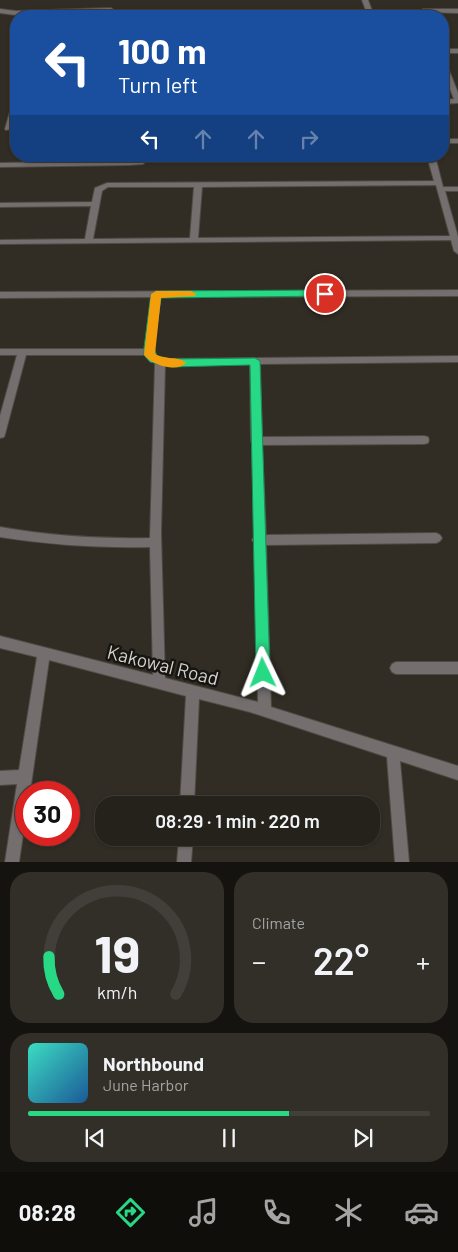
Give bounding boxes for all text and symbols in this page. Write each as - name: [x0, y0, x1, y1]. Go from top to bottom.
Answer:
- text: 100 m: [118, 29, 207, 71]
- icon: left: [35, 30, 100, 95]
- text: Turn left: [118, 71, 198, 97]
- icon: left: [136, 125, 164, 153]
- icon: ahead: [189, 125, 217, 153]
- icon: ahead: [242, 125, 270, 153]
- icon: right: [295, 125, 323, 153]
- pin: [304, 273, 346, 315]
- icon: arrive: [311, 280, 339, 308]
- street label: Kakowal Road: [105, 640, 221, 689]
- position arrow: [236, 646, 288, 698]
- speed limit sign: 30: [15, 781, 80, 846]
- text: 08:29 · 1 min · 220 m: [155, 809, 320, 832]
- text: Climate: [252, 913, 305, 932]
- text: 19: [94, 921, 140, 983]
- text: 22°: [313, 937, 369, 983]
- text: −: [252, 944, 266, 978]
- text: +: [416, 944, 430, 978]
- text: km/h: [97, 981, 137, 1003]
- text: Northbound: [103, 1052, 204, 1075]
- text: June Harbor: [103, 1075, 189, 1094]
- icon: previous: [81, 1124, 109, 1152]
- icon: pause: [215, 1124, 243, 1152]
- icon: next: [349, 1124, 377, 1152]
- icon: directions: [113, 1195, 148, 1230]
- icon: music: [186, 1195, 221, 1230]
- icon: phone: [259, 1195, 294, 1230]
- icon: climate: [331, 1195, 366, 1230]
- icon: car: [404, 1195, 439, 1230]
- text: 08:28: [19, 1199, 76, 1225]

